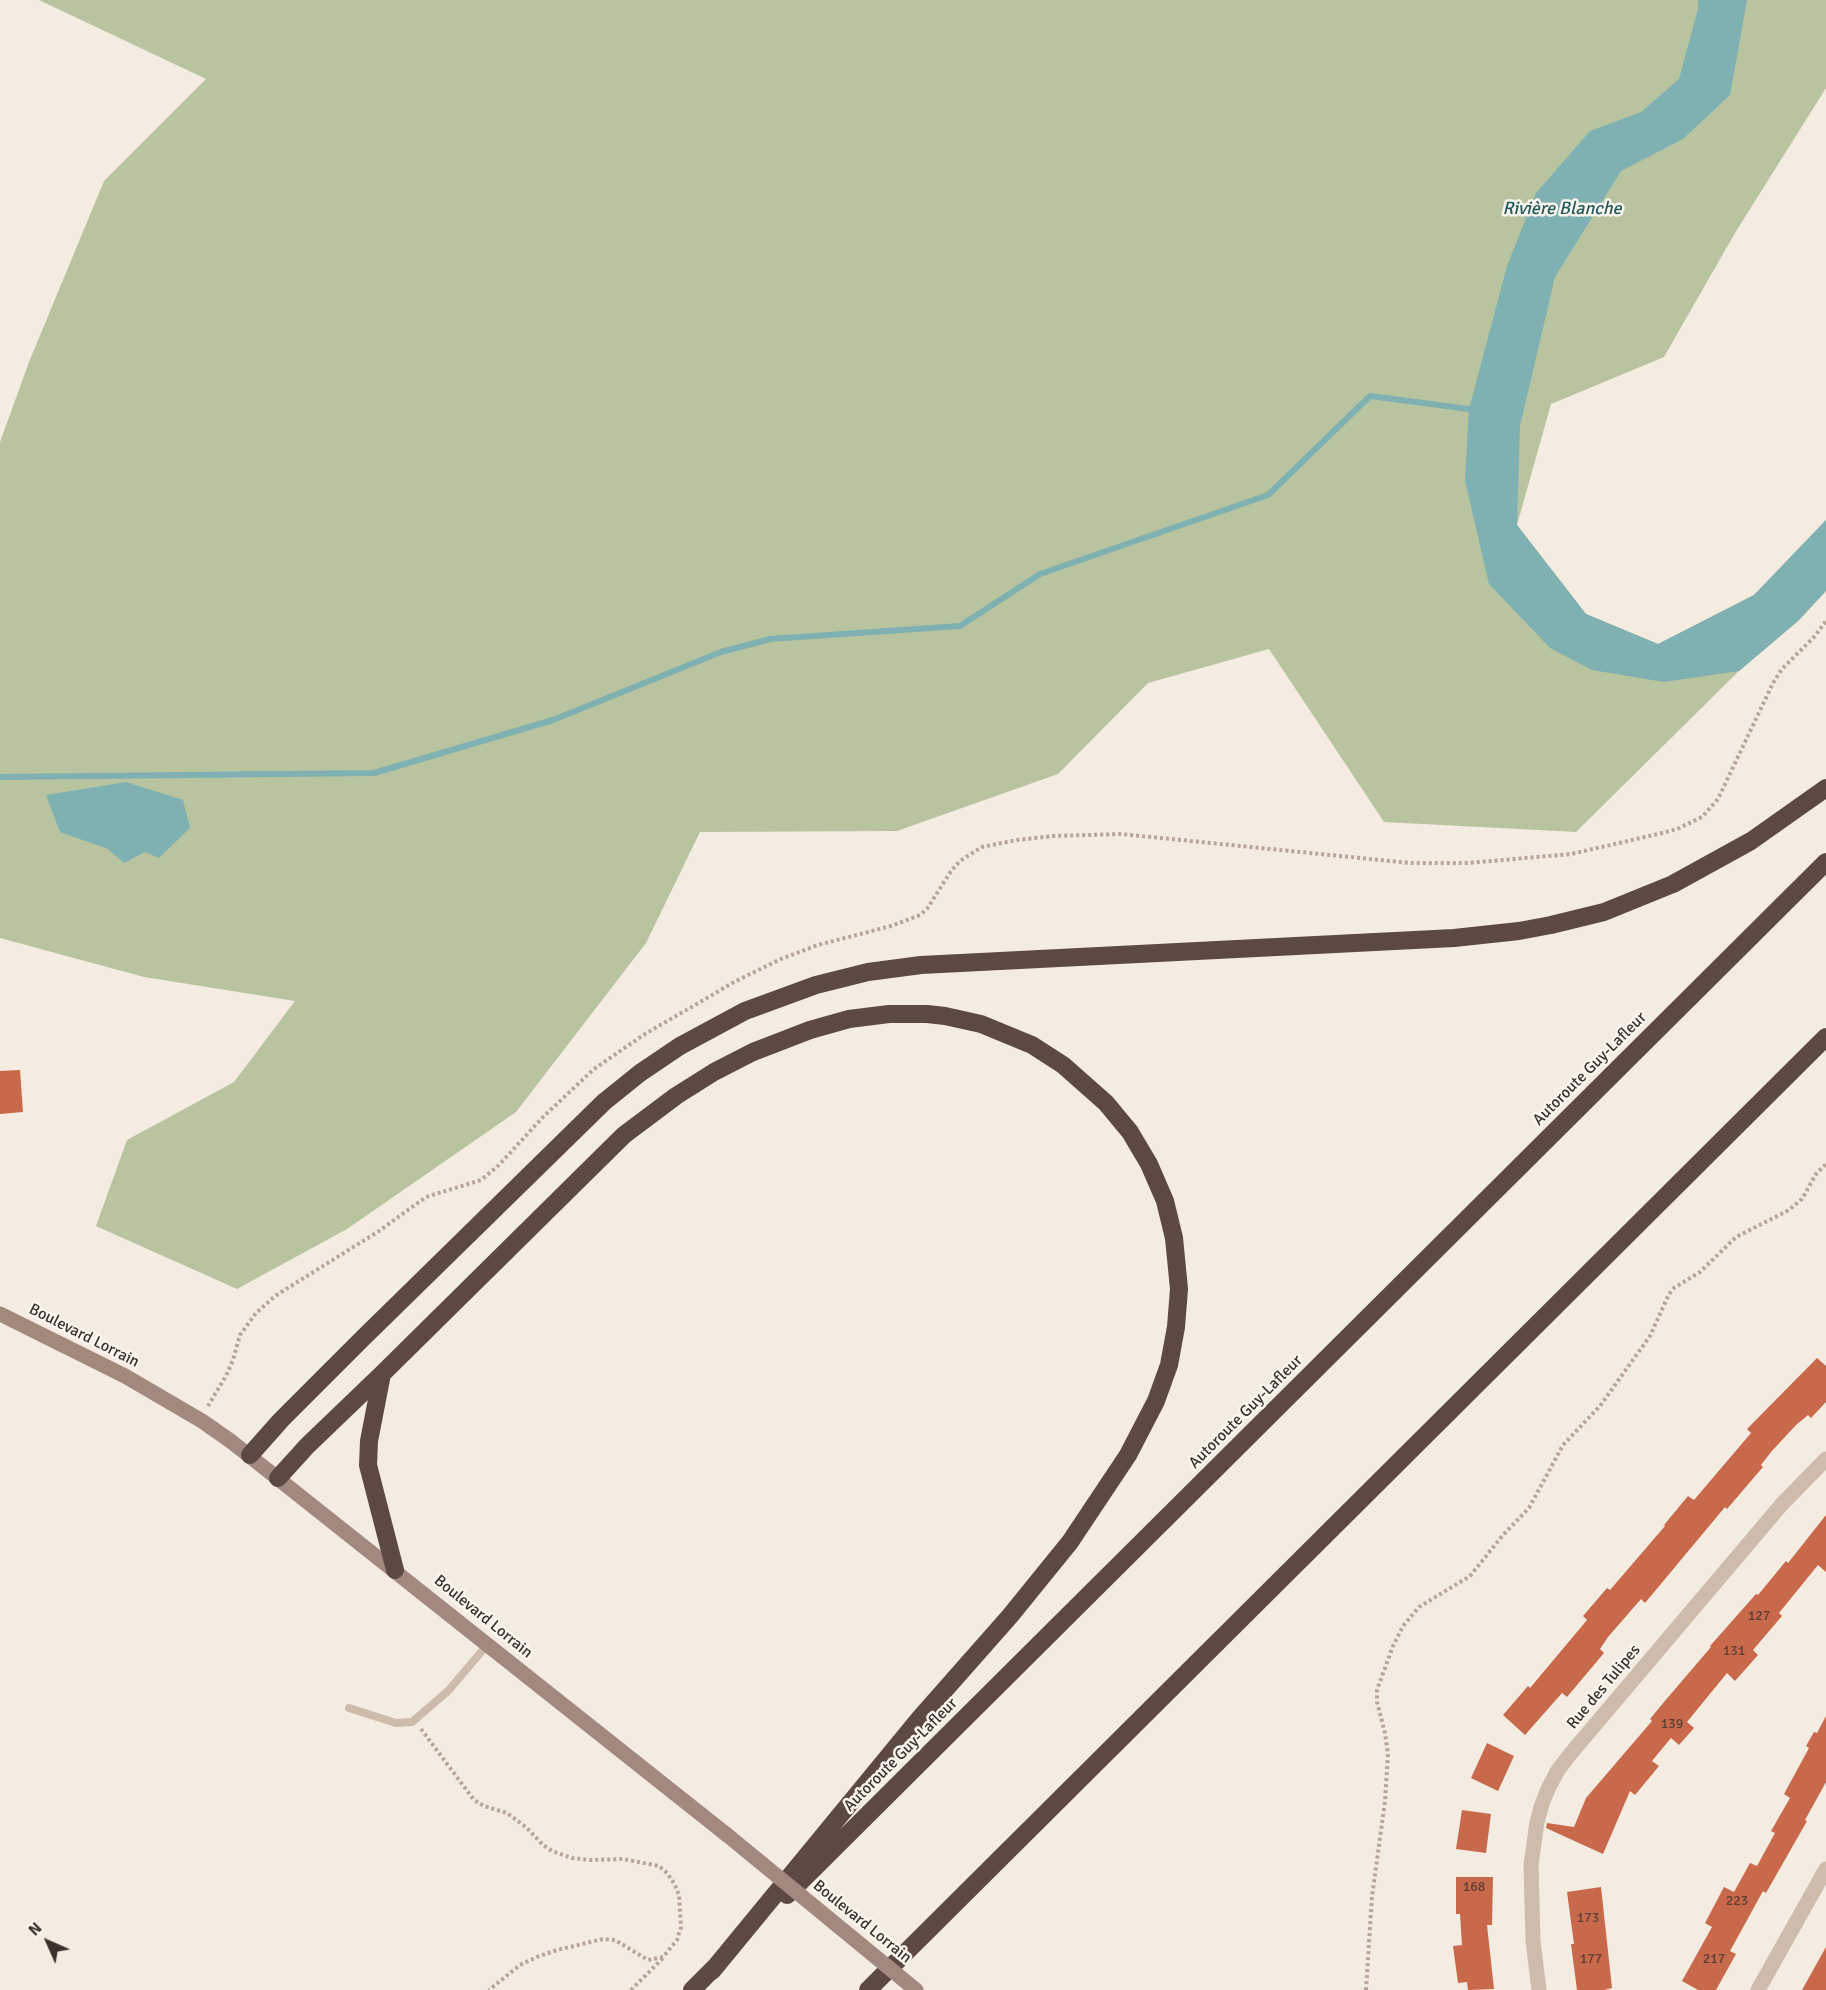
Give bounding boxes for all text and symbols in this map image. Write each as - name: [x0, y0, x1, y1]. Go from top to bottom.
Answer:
- water label: Rivière Blanche: [1502, 198, 1622, 220]
- street label: Autoroute Guy-Lafleur: [1529, 1008, 1651, 1130]
- street label: Boulevard Lorrain: [26, 1300, 142, 1372]
- street label: Autoroute Guy-Lafleur: [1185, 1351, 1307, 1473]
- street label: Boulevard Lorrain: [430, 1571, 536, 1663]
- house number: 127: [1748, 1608, 1770, 1624]
- street label: Rue des Tulipes: [1563, 1641, 1645, 1733]
- house number: 131: [1723, 1643, 1745, 1659]
- street label: Autoroute Guy-Lafleur: [840, 1694, 962, 1816]
- house number: 139: [1661, 1716, 1683, 1732]
- street label: Boulevard Lorrain: [809, 1876, 915, 1968]
- house number: 168: [1463, 1879, 1485, 1895]
- house number: 223: [1726, 1893, 1748, 1909]
- house number: 173: [1577, 1910, 1599, 1926]
- north arrow: [18, 1912, 78, 1972]
- text: N: [24, 1918, 46, 1940]
- house number: 177: [1580, 1951, 1602, 1967]
- house number: 217: [1703, 1951, 1725, 1967]

